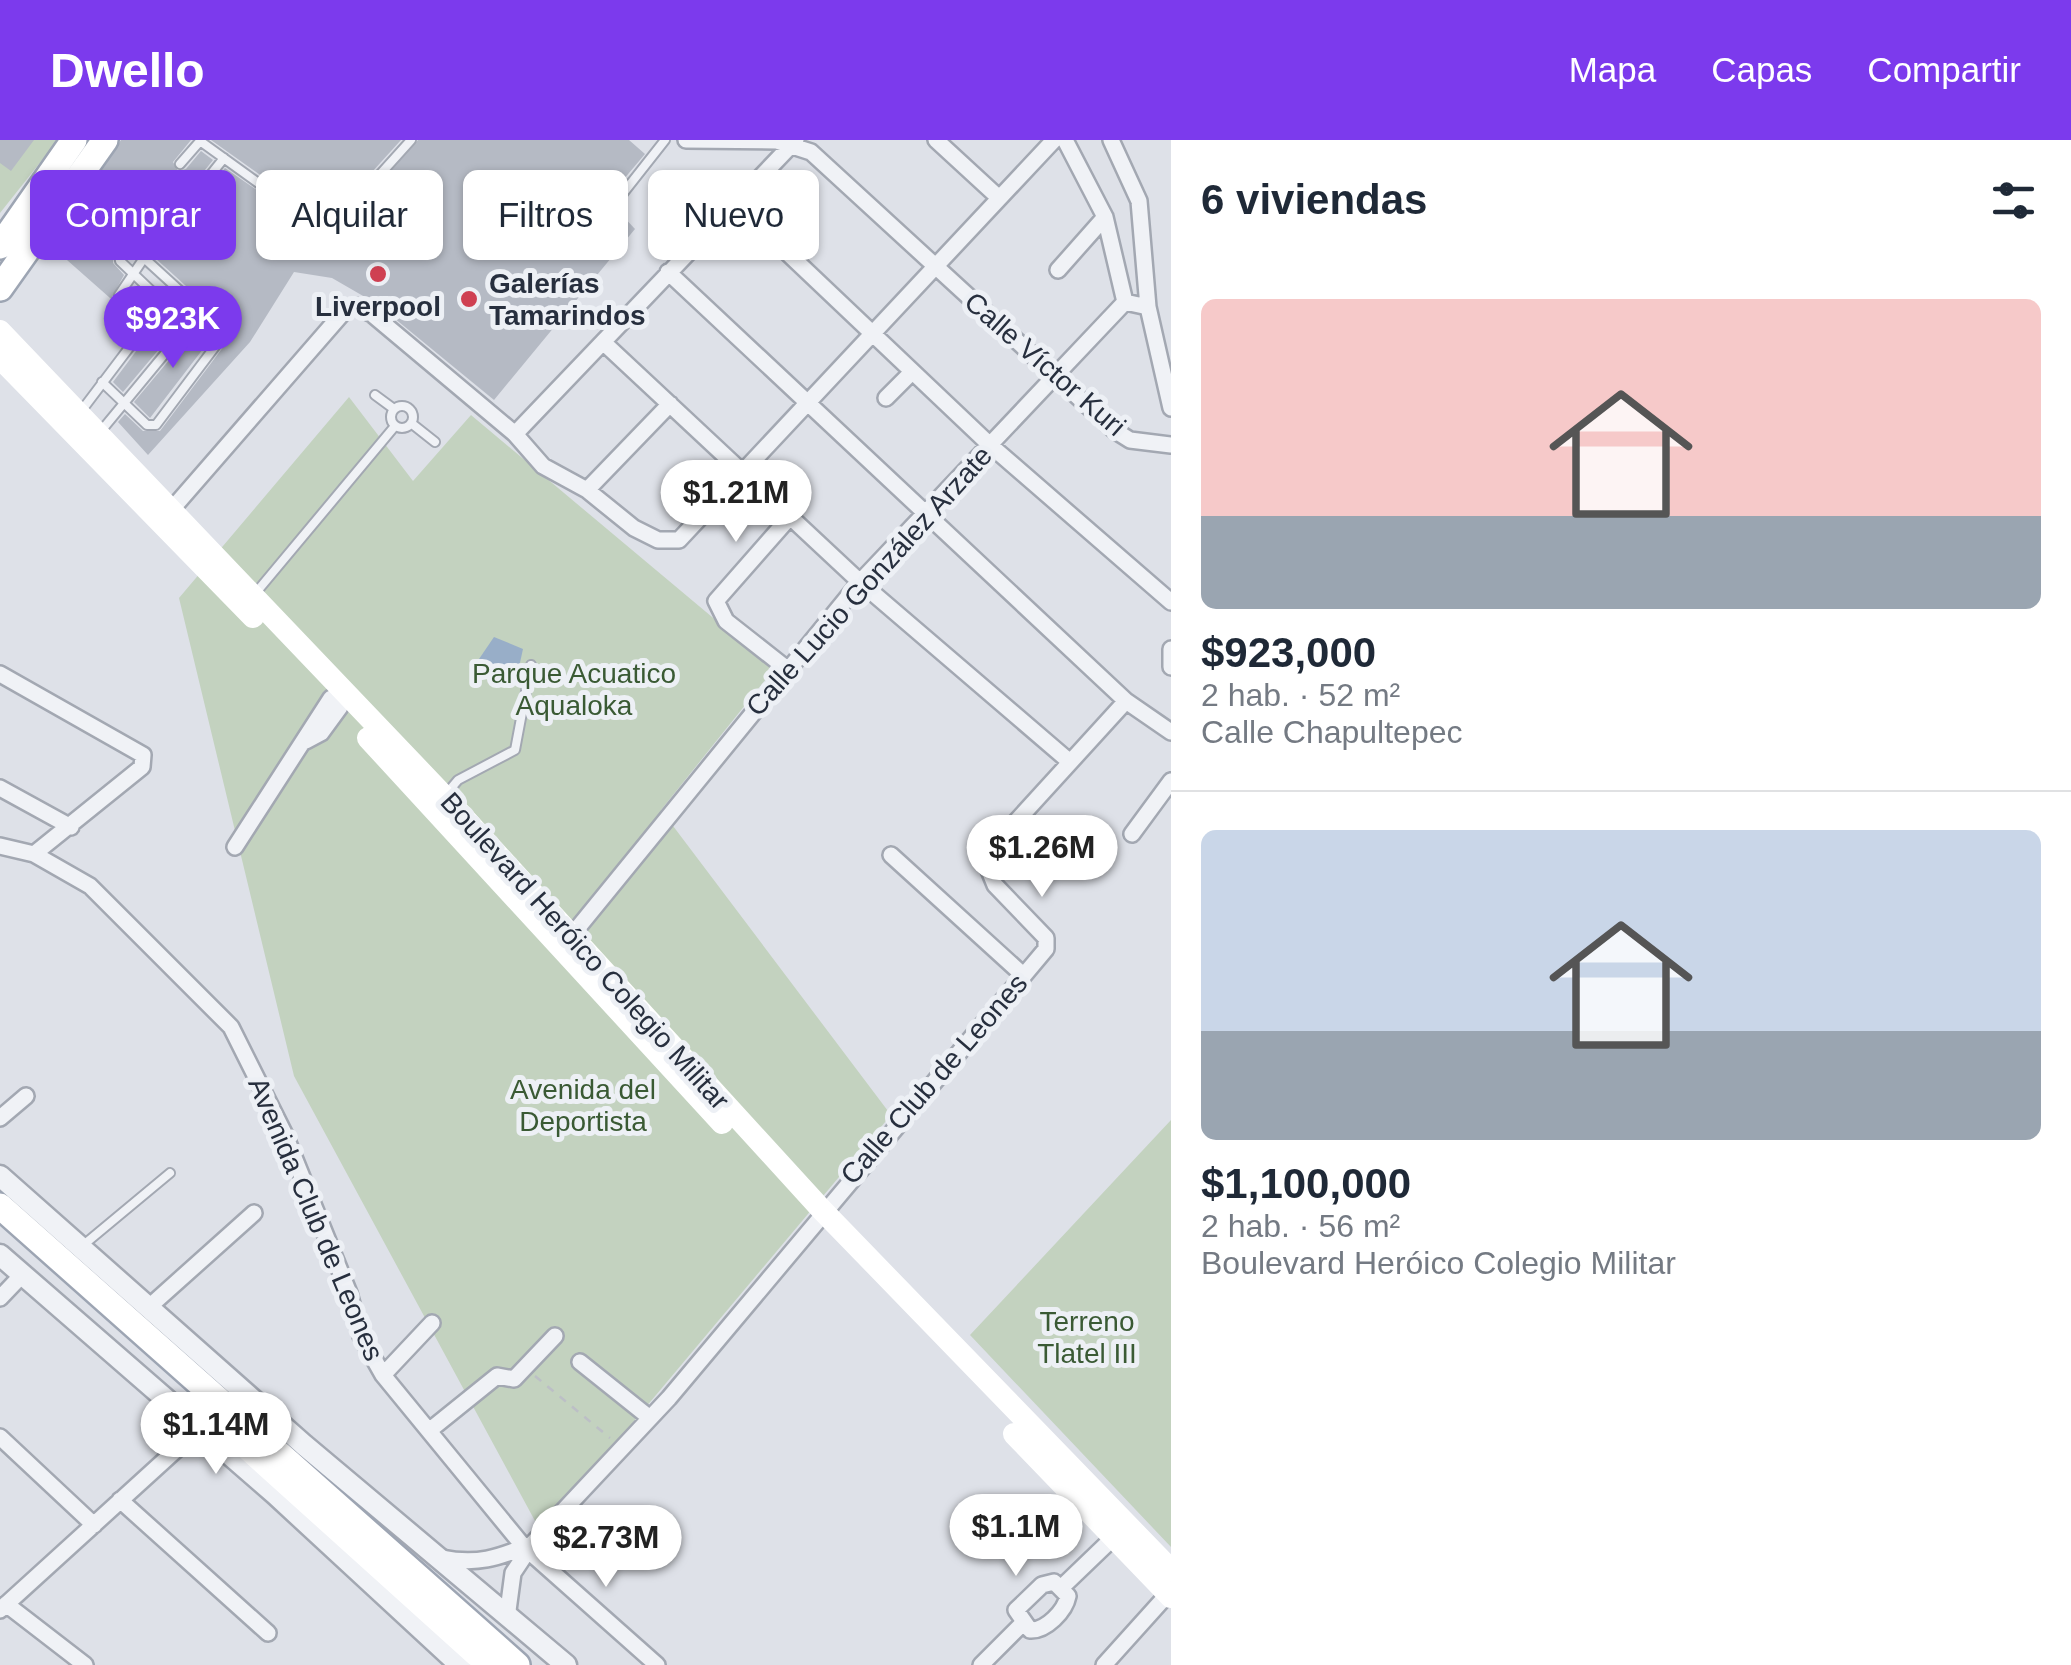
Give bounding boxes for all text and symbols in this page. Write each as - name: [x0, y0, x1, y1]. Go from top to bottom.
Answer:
- text: Dwello: [50, 44, 205, 97]
- text: Mapa: [1569, 50, 1656, 89]
- text: Capas: [1711, 50, 1812, 89]
- text: Compartir: [1867, 50, 2021, 89]
- chip: Comprar: [30, 170, 236, 260]
- chip: Alquilar: [256, 170, 443, 260]
- chip: Filtros: [463, 170, 628, 260]
- chip: Nuevo: [648, 170, 819, 260]
- icon: filters: [1986, 173, 2041, 228]
- text: 6 viviendas: [1201, 176, 1427, 223]
- marker: Liverpool: [367, 263, 389, 285]
- place label: Galerías Tamarindos: [489, 268, 646, 331]
- pin: $923K: [103, 286, 243, 371]
- street label: Calle Víctor Kuri: [958, 286, 1132, 442]
- marker: Galerías Tamarindos: [458, 288, 480, 310]
- place label: Liverpool: [315, 291, 441, 322]
- text: $923K: [126, 300, 220, 336]
- icon: home: [1531, 364, 1711, 544]
- street label: Calle Lucio González Arzate: [740, 440, 998, 722]
- pin: $1.21M: [655, 460, 817, 545]
- text: $1.21M: [683, 474, 789, 510]
- text: $923,000: [1201, 629, 1376, 676]
- park label: Parque Acuatico Aqualoka: [472, 658, 676, 721]
- text: 2 hab. · 52 m²: [1201, 677, 1400, 713]
- text: Calle Chapultepec: [1201, 714, 1463, 750]
- street label: Boulevard Heróico Colegio Militar: [434, 786, 736, 1116]
- pin: $1.26M: [961, 815, 1123, 900]
- text: $1.26M: [989, 829, 1095, 865]
- icon: home: [1531, 895, 1711, 1075]
- street label: Calle Club de Leones: [834, 968, 1034, 1190]
- street label: Avenida Club de Leones: [242, 1073, 390, 1365]
- park label: Avenida del Deportista: [510, 1074, 656, 1137]
- text: $1,100,000: [1201, 1160, 1411, 1207]
- text: 2 hab. · 56 m²: [1201, 1208, 1400, 1244]
- text: Boulevard Heróico Colegio Militar: [1201, 1245, 1676, 1281]
- park label: Terreno Tlatel III: [1037, 1306, 1137, 1369]
- pin: $1.14M: [135, 1392, 297, 1477]
- text: $1.14M: [163, 1406, 269, 1442]
- pin: $1.1M: [946, 1494, 1086, 1579]
- pin: $2.73M: [525, 1505, 687, 1590]
- text: $1.1M: [972, 1508, 1060, 1544]
- text: $2.73M: [553, 1519, 659, 1555]

